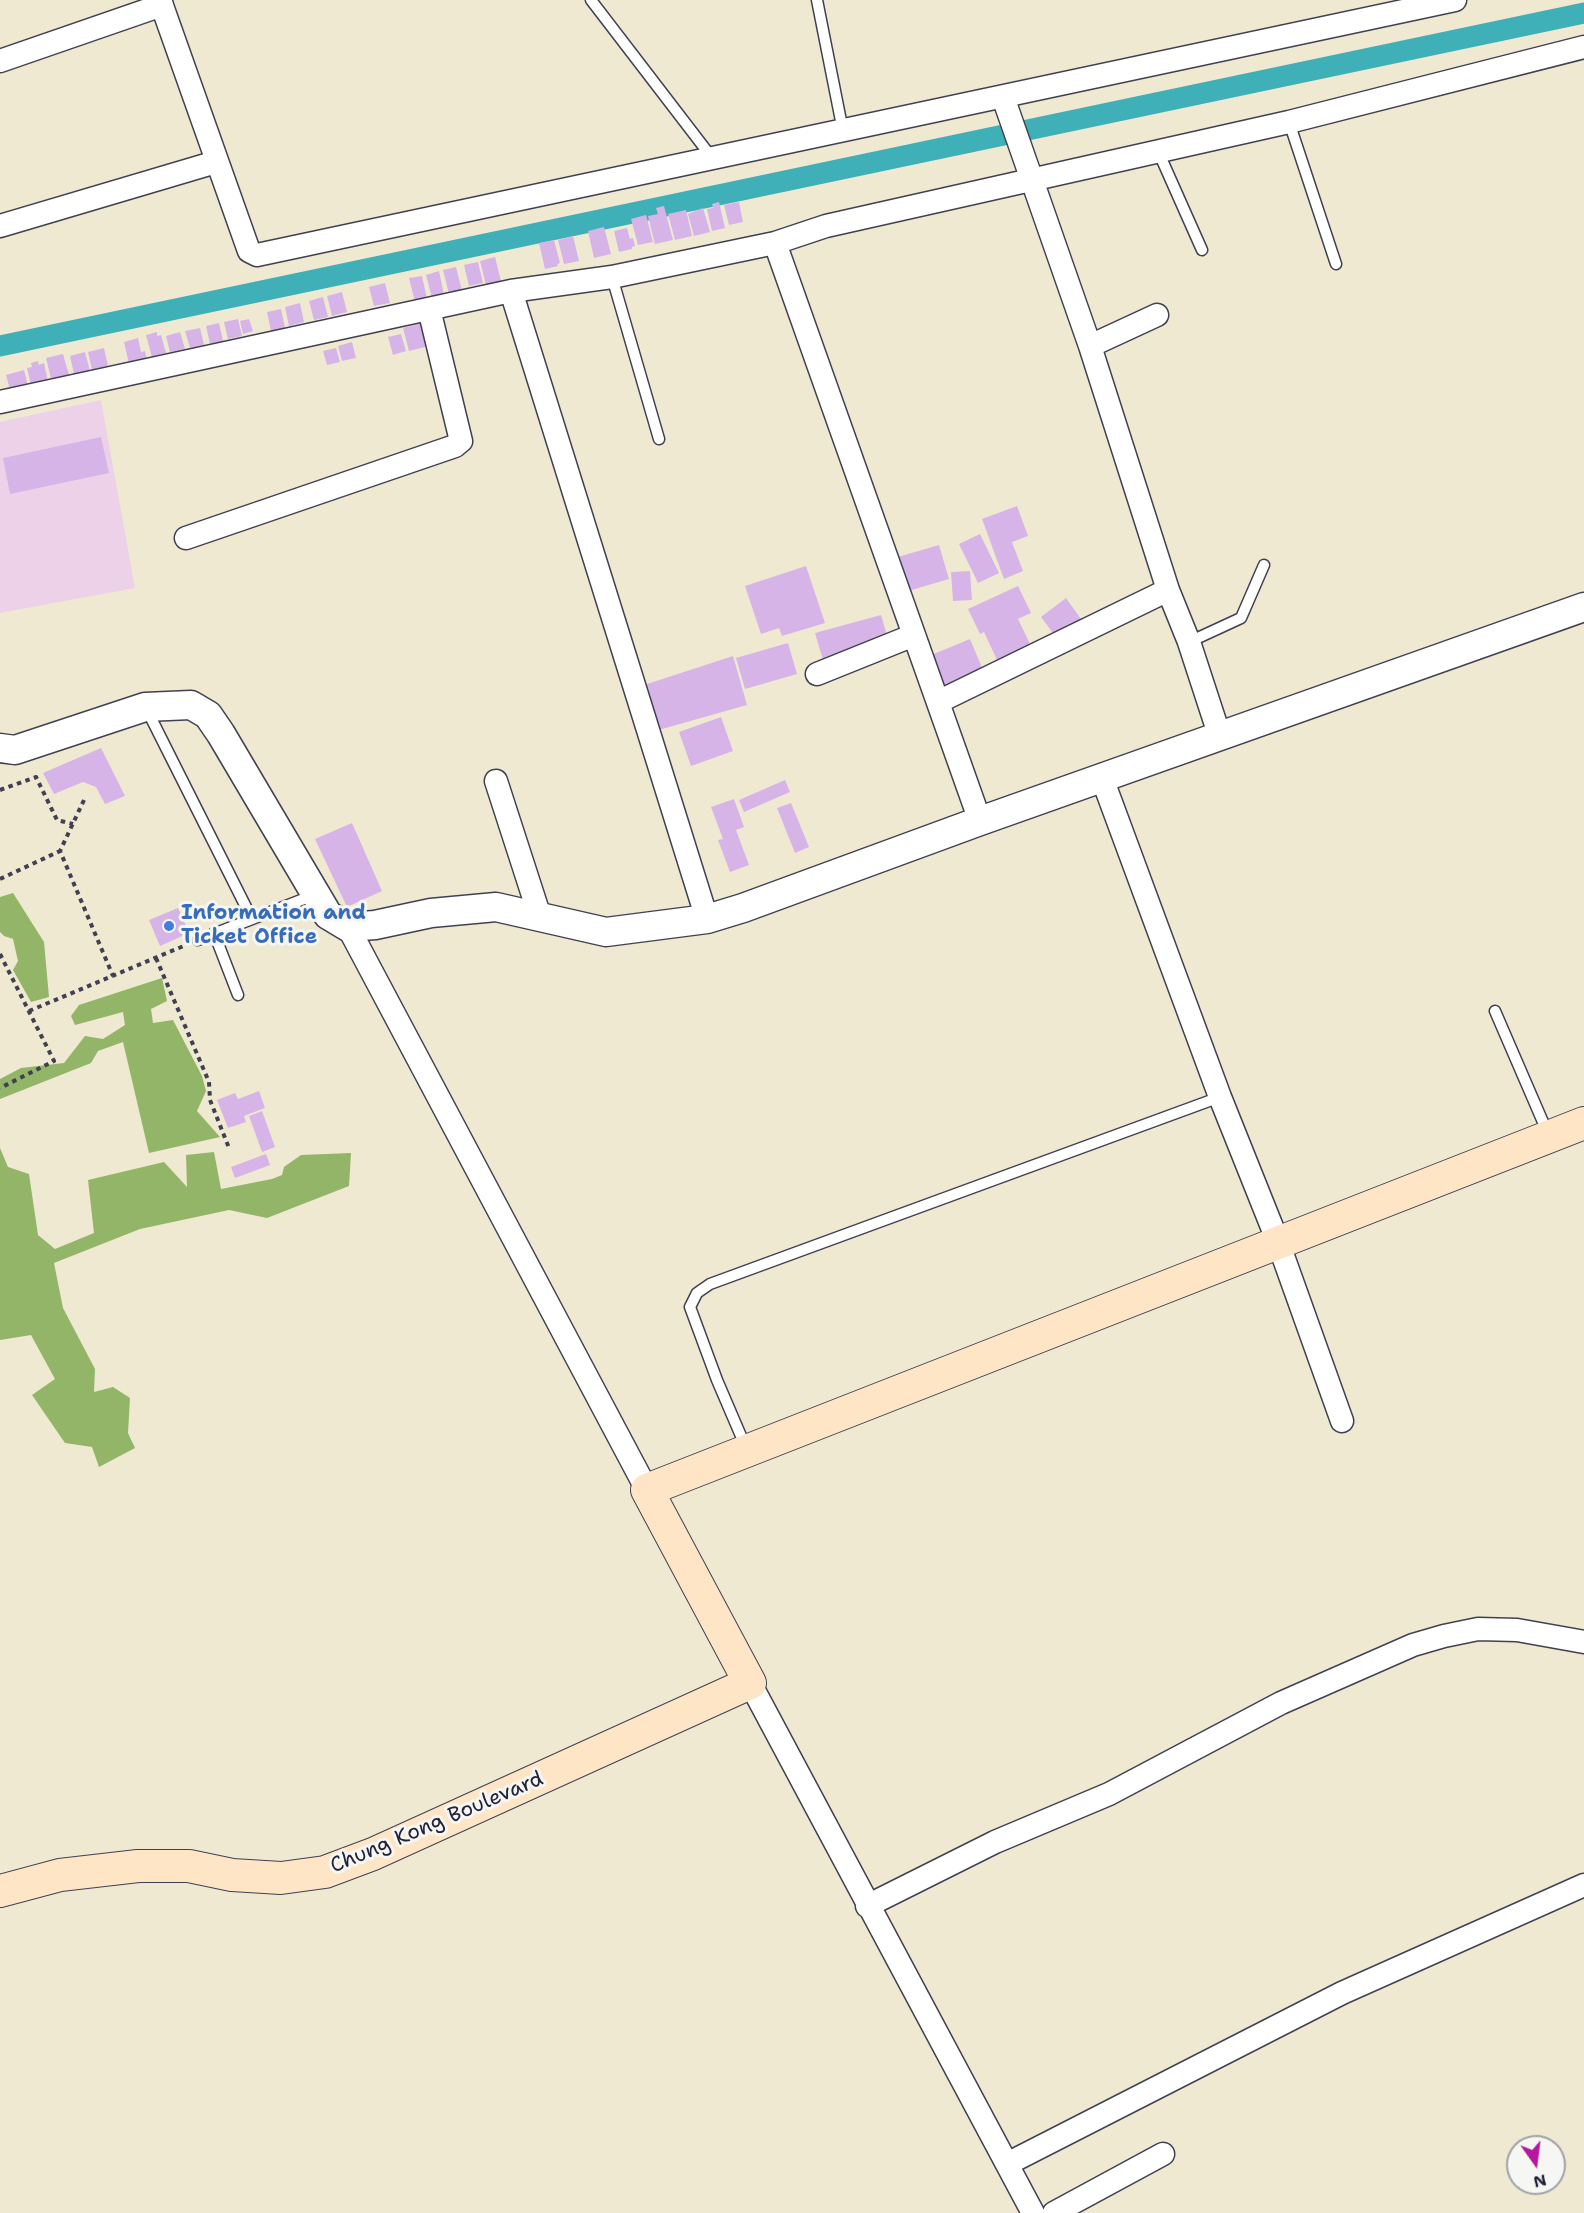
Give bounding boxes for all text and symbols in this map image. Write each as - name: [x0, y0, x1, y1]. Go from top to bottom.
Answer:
- place label: Information and Ticket Office: [181, 901, 366, 951]
- marker: Information and Ticket Office: [162, 919, 176, 933]
- street label: Chung Kong Boulevard: [327, 1767, 547, 1879]
- north arrow: [1506, 2135, 1566, 2195]
- text: N: [1531, 2169, 1549, 2193]

